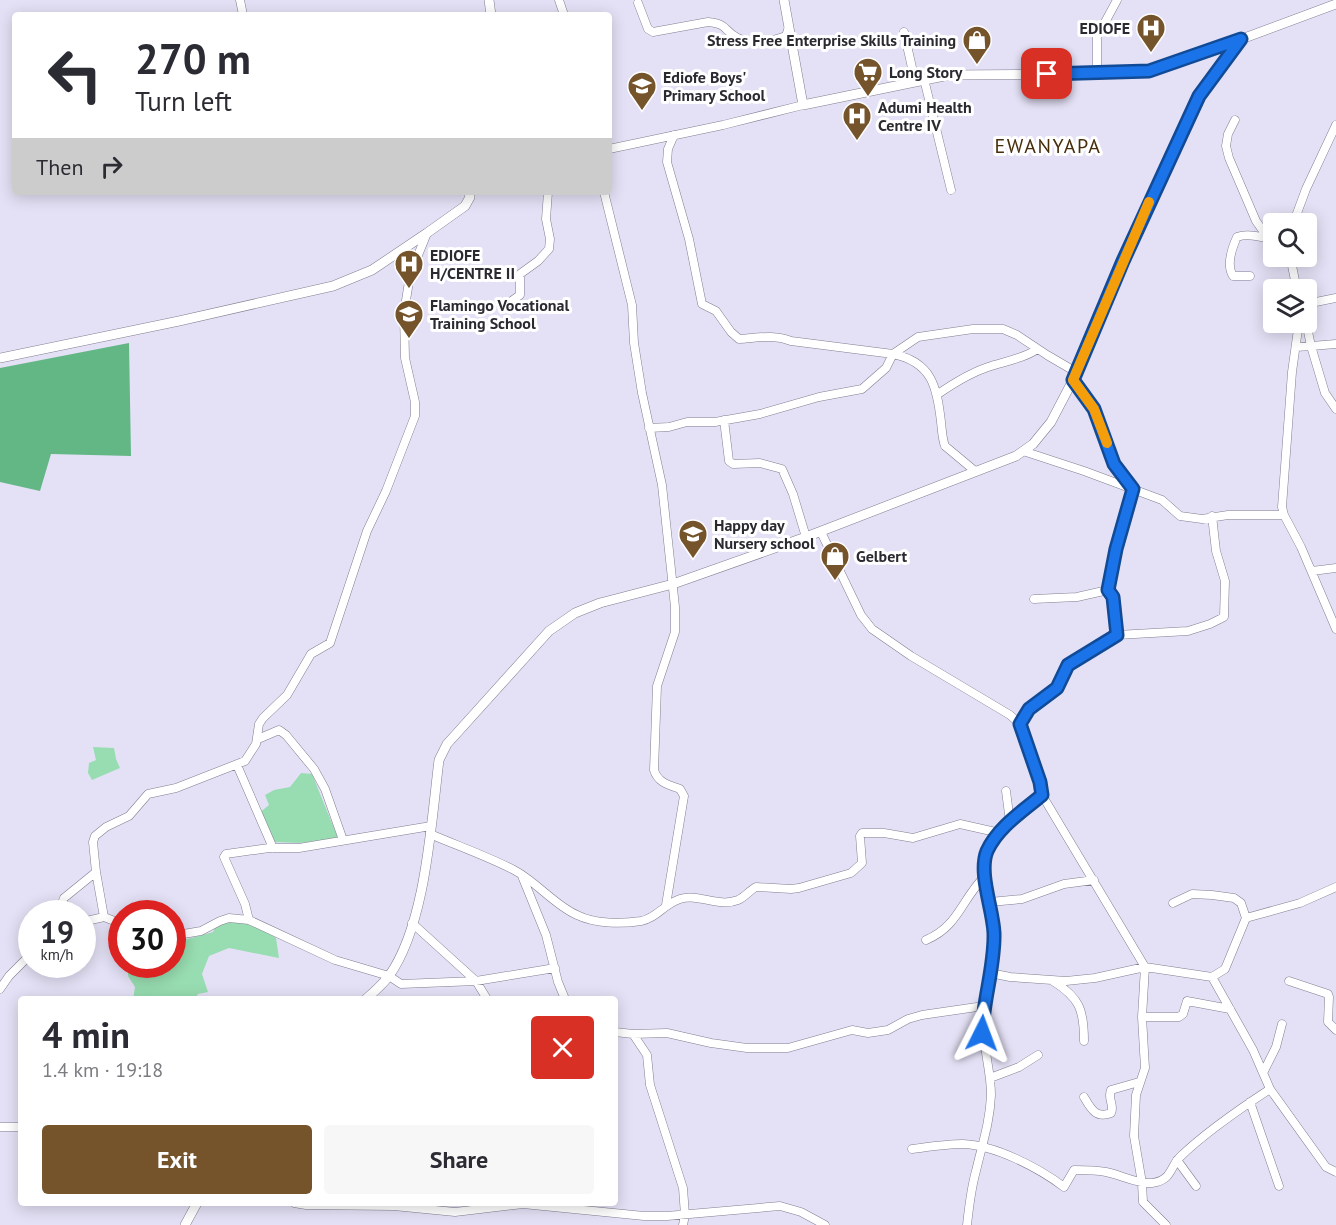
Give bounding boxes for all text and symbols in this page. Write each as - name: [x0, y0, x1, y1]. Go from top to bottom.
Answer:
- hospital icon: EDIOFE: [1135, 12, 1167, 54]
- place label: EDIOFE: [1080, 18, 1130, 38]
- shop icon: Stress Free Enterprise Skills Training: [961, 24, 993, 66]
- place label: Stress Free Enterprise Skills Training: [707, 30, 956, 50]
- text: 270 m: [135, 31, 251, 86]
- icon: left: [36, 36, 114, 114]
- pin: [1021, 48, 1072, 99]
- supermarket icon: Long Story: [852, 56, 884, 98]
- icon: arrive: [1030, 57, 1063, 90]
- place label: Long Story: [889, 62, 963, 82]
- place label: Ediofe Boys' Primary School: [663, 67, 765, 105]
- school or university icon: Ediofe Boys' Primary School: [626, 70, 658, 112]
- text: Turn left: [135, 84, 232, 118]
- place label: Adumi Health Centre IV: [878, 97, 972, 135]
- hospital icon: Adumi Health Centre IV: [841, 100, 873, 142]
- district label: EWANYAPA: [995, 133, 1102, 159]
- icon: right: [95, 150, 128, 183]
- text: Then: [36, 153, 83, 181]
- map controls: [1263, 213, 1317, 333]
- button: search: [1263, 213, 1317, 267]
- place label: EDIOFE H/CENTRE II: [430, 245, 515, 283]
- hospital icon: EDIOFE H/CENTRE II: [393, 248, 425, 290]
- button: layers: [1263, 279, 1317, 333]
- place label: Flamingo Vocational Training School: [430, 295, 569, 333]
- school or university icon: Flamingo Vocational Training School: [393, 298, 425, 340]
- place label: Happy day Nursery school: [714, 515, 815, 553]
- school or university icon: Happy day Nursery school: [677, 518, 709, 560]
- shop icon: Gelbert: [819, 540, 851, 582]
- place label: Gelbert: [856, 546, 907, 566]
- speed limit sign: 30: [108, 900, 186, 978]
- text: 19: [40, 912, 74, 951]
- text: km/h: [41, 945, 73, 964]
- position arrow: [950, 1001, 1014, 1065]
- text: 4 min: [42, 1011, 130, 1058]
- button: close: [531, 1016, 594, 1079]
- text: 1.4 km · 19:18: [42, 1057, 163, 1083]
- button: Exit: [42, 1125, 312, 1194]
- button: Share: [324, 1125, 594, 1194]

